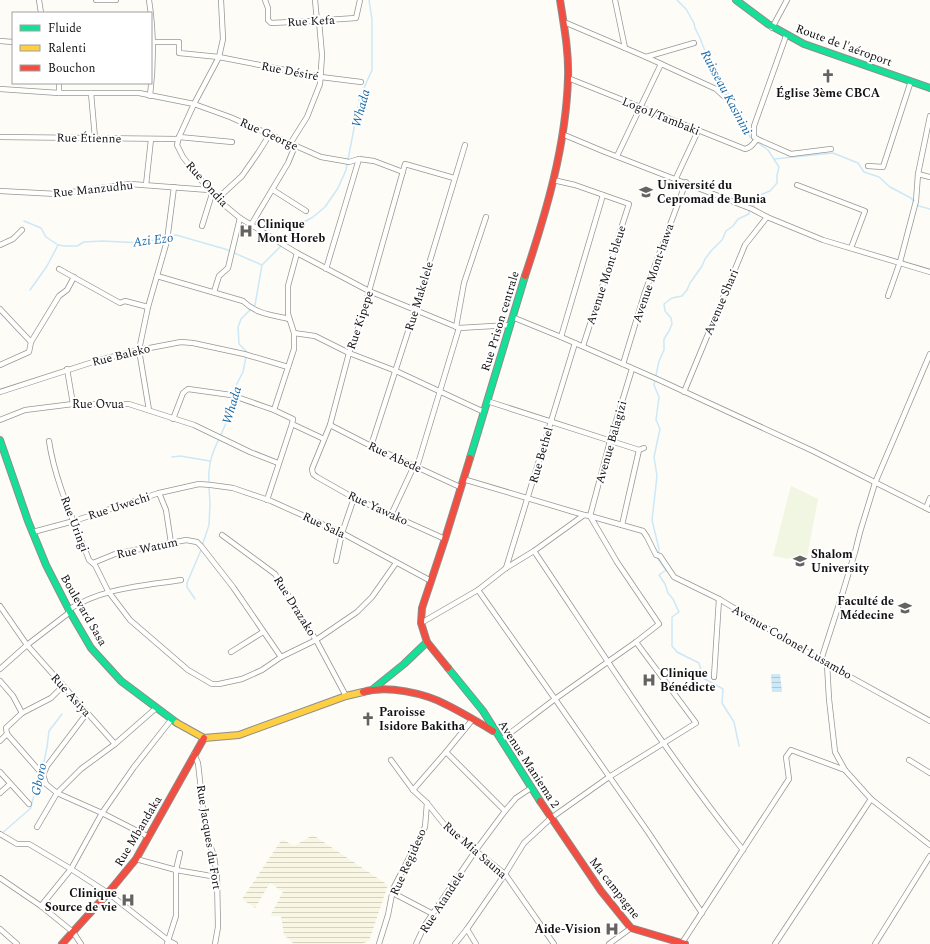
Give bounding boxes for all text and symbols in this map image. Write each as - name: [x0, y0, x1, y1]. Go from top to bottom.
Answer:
- street label: Rue Kefa: [287, 11, 335, 32]
- legend: [12, 12, 152, 84]
- text: Fluide: [48, 19, 82, 38]
- street label: Route de l'aéroport: [793, 19, 895, 72]
- text: Ralenti: [48, 39, 86, 58]
- water label: Ruisseau Kasinini: [695, 46, 757, 139]
- street label: Rue Désiré: [260, 57, 320, 86]
- text: Bouchon: [48, 59, 95, 78]
- church icon: Église 3ème CBCA: [820, 68, 836, 84]
- place label: Église 3ème CBCA: [776, 84, 881, 103]
- water label: Whada: [346, 87, 376, 130]
- street label: Logo1/Tambaki: [619, 92, 703, 141]
- street label: Rue George: [237, 113, 301, 156]
- street label: Rue Étienne: [56, 128, 122, 149]
- street label: Rue Ondia: [181, 157, 233, 212]
- street label: Rue Manzudhu: [52, 176, 134, 203]
- place label: Université du Cepromad de Bunia: [657, 176, 767, 209]
- school or university icon: Université du Cepromad de Bunia: [638, 184, 654, 200]
- place label: Clinique Mont Horeb: [257, 215, 325, 248]
- street label: Avenue Mont-hawa: [628, 221, 679, 325]
- hospital icon: Clinique Mont Horeb: [238, 223, 254, 239]
- street label: Avenue Mont bleue: [581, 223, 632, 327]
- water label: Azi Ezo: [131, 228, 174, 253]
- street label: Rue Makelele: [400, 259, 439, 333]
- street label: Avenue Shari: [699, 266, 744, 338]
- street label: Rue Prison centrale: [476, 268, 525, 374]
- street label: Rue Kipepe: [342, 288, 379, 352]
- street label: Rue Baleko: [90, 339, 152, 372]
- water label: Whada: [217, 384, 247, 427]
- street label: Rue Ovua: [72, 395, 124, 414]
- street label: Avenue Balagizi: [591, 398, 632, 486]
- street label: Rue Bethel: [524, 425, 559, 486]
- street label: Rue Abede: [365, 437, 425, 478]
- street label: Rue Yawako: [344, 486, 411, 531]
- street label: Rue Uwechi: [86, 487, 153, 525]
- street label: Rue Uringi: [55, 493, 94, 555]
- street label: Rue Sala: [299, 507, 348, 544]
- street label: Rue Watum: [115, 533, 179, 564]
- place label: Shalom University: [811, 545, 870, 578]
- school or university icon: Shalom University: [792, 553, 808, 569]
- street label: Boulevard Sasa: [55, 571, 112, 650]
- street label: Rue Drazako: [269, 572, 321, 640]
- place label: Faculté de Médecine: [837, 592, 894, 625]
- street label: Avenue Colonel Lusambo: [728, 600, 855, 685]
- school or university icon: Faculté de Médecine: [897, 600, 913, 616]
- place label: Clinique Bénédicte: [660, 664, 715, 697]
- street label: Rue Asiya: [46, 669, 95, 721]
- hospital icon: Clinique Bénédicte: [641, 672, 657, 688]
- place label: Paroisse Isidore Bakitha: [379, 703, 466, 736]
- church icon: Paroisse Isidore Bakitha: [360, 711, 376, 727]
- street label: Avenue Maniema 2: [493, 716, 564, 812]
- water label: Gboro: [26, 761, 52, 798]
- street label: Rue Jacques du Fort: [191, 783, 226, 891]
- street label: Rue Mbandaka: [110, 792, 167, 870]
- street label: Rue Mia Sauna: [438, 817, 511, 884]
- street label: Rue Regideso: [385, 826, 432, 899]
- street label: Ma campagne: [584, 853, 645, 924]
- street label: Rue Atandele: [415, 867, 470, 937]
- place label: Clinique Source de vie: [45, 884, 117, 917]
- hospital icon: Clinique Source de vie: [120, 892, 136, 908]
- place label: Aide-Vision: [534, 920, 602, 939]
- hospital icon: Aide-Vision: [604, 921, 620, 937]

